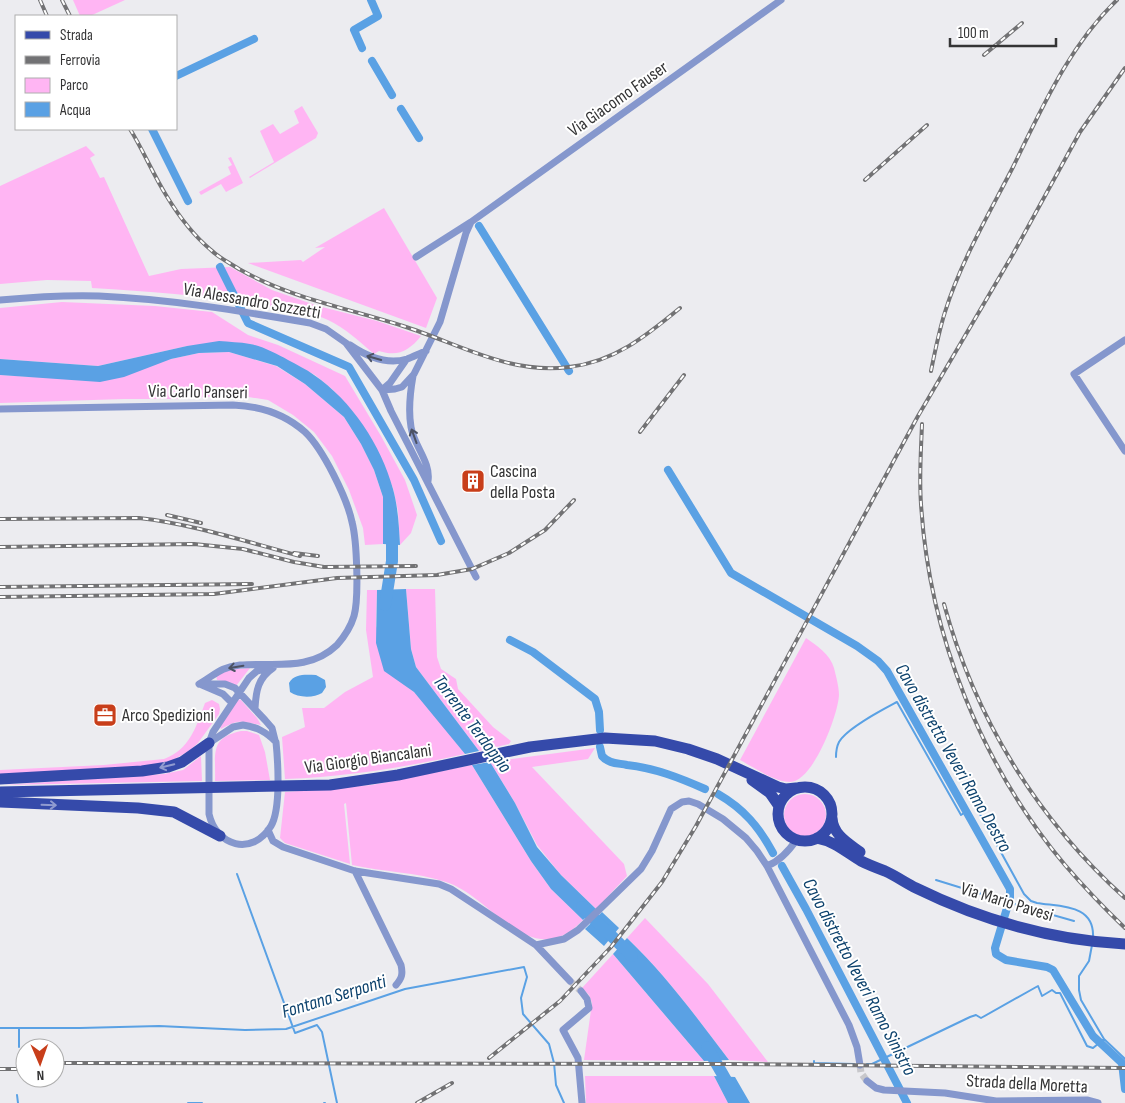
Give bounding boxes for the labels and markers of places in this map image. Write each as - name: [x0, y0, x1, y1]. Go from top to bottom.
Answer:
- place label: Cascina della Posta: [490, 461, 555, 503]
- building icon: Cascina della Posta: [460, 468, 486, 494]
- office icon: Arco Spedizioni: [92, 702, 118, 728]
- place label: Arco Spedizioni: [121, 705, 214, 726]

